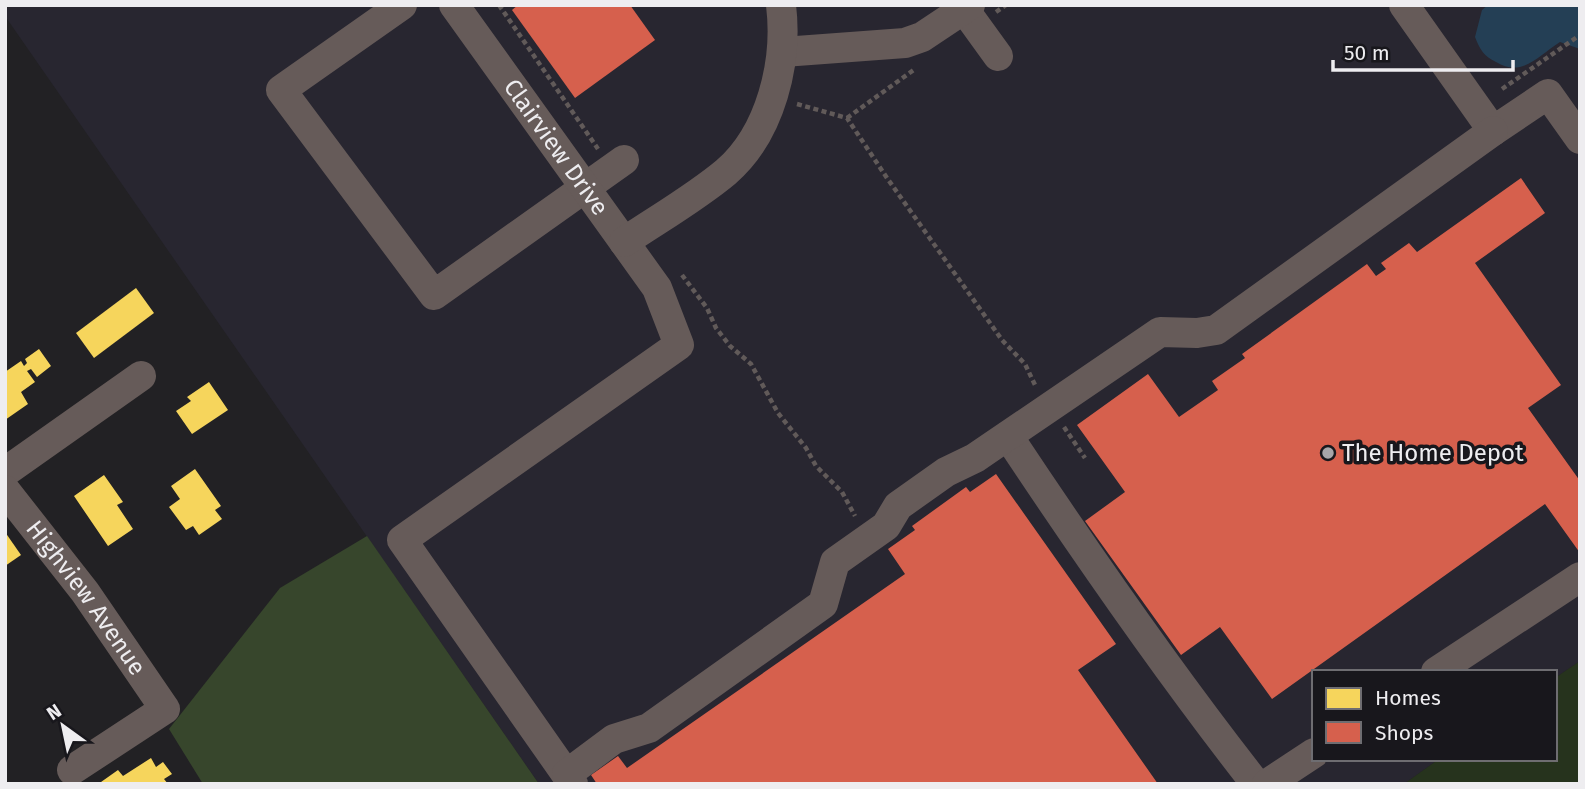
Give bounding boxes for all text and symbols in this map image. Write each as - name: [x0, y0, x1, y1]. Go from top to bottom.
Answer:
- scale bar: [1333, 28, 1513, 72]
- text: 50 m: [1344, 40, 1390, 66]
- street label: Clairview Drive: [498, 74, 614, 221]
- place label: The Home Depot: [1342, 439, 1524, 467]
- marker: The Home Depot: [1320, 445, 1336, 461]
- street label: Highview Avenue: [20, 515, 152, 680]
- legend: [1312, 670, 1557, 761]
- text: Homes: [1375, 685, 1441, 711]
- north arrow: [28, 691, 98, 761]
- text: N: [42, 699, 66, 725]
- text: Shops: [1375, 720, 1433, 746]

